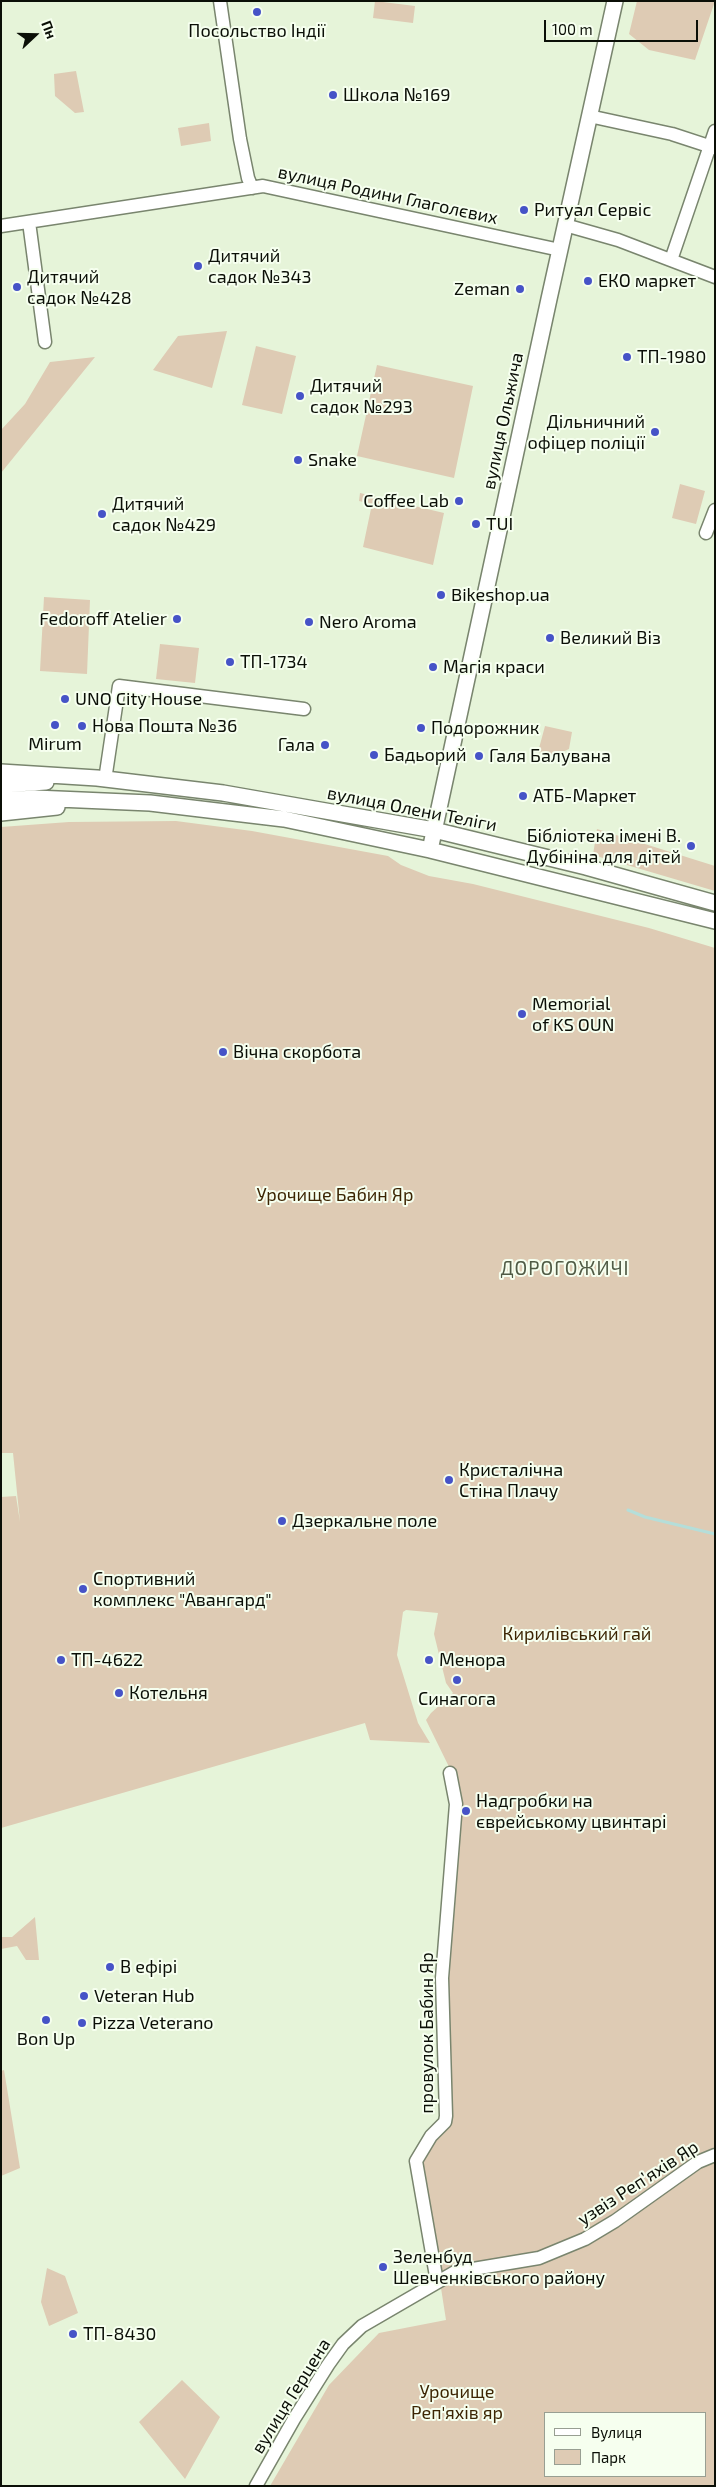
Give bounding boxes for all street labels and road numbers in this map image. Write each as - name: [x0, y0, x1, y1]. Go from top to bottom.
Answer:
- street label: вулиця Родини Глаголєвих: [276, 161, 500, 229]
- street label: вулиця Ольжича: [478, 351, 528, 491]
- street label: вулиця Олени Теліги: [325, 782, 499, 836]
- street label: провулок Бабин Яр: [416, 1952, 438, 2114]
- street label: узвіз Репʼяхів Яр: [574, 2136, 702, 2230]
- street label: вулиця Герцена: [247, 2335, 335, 2457]

